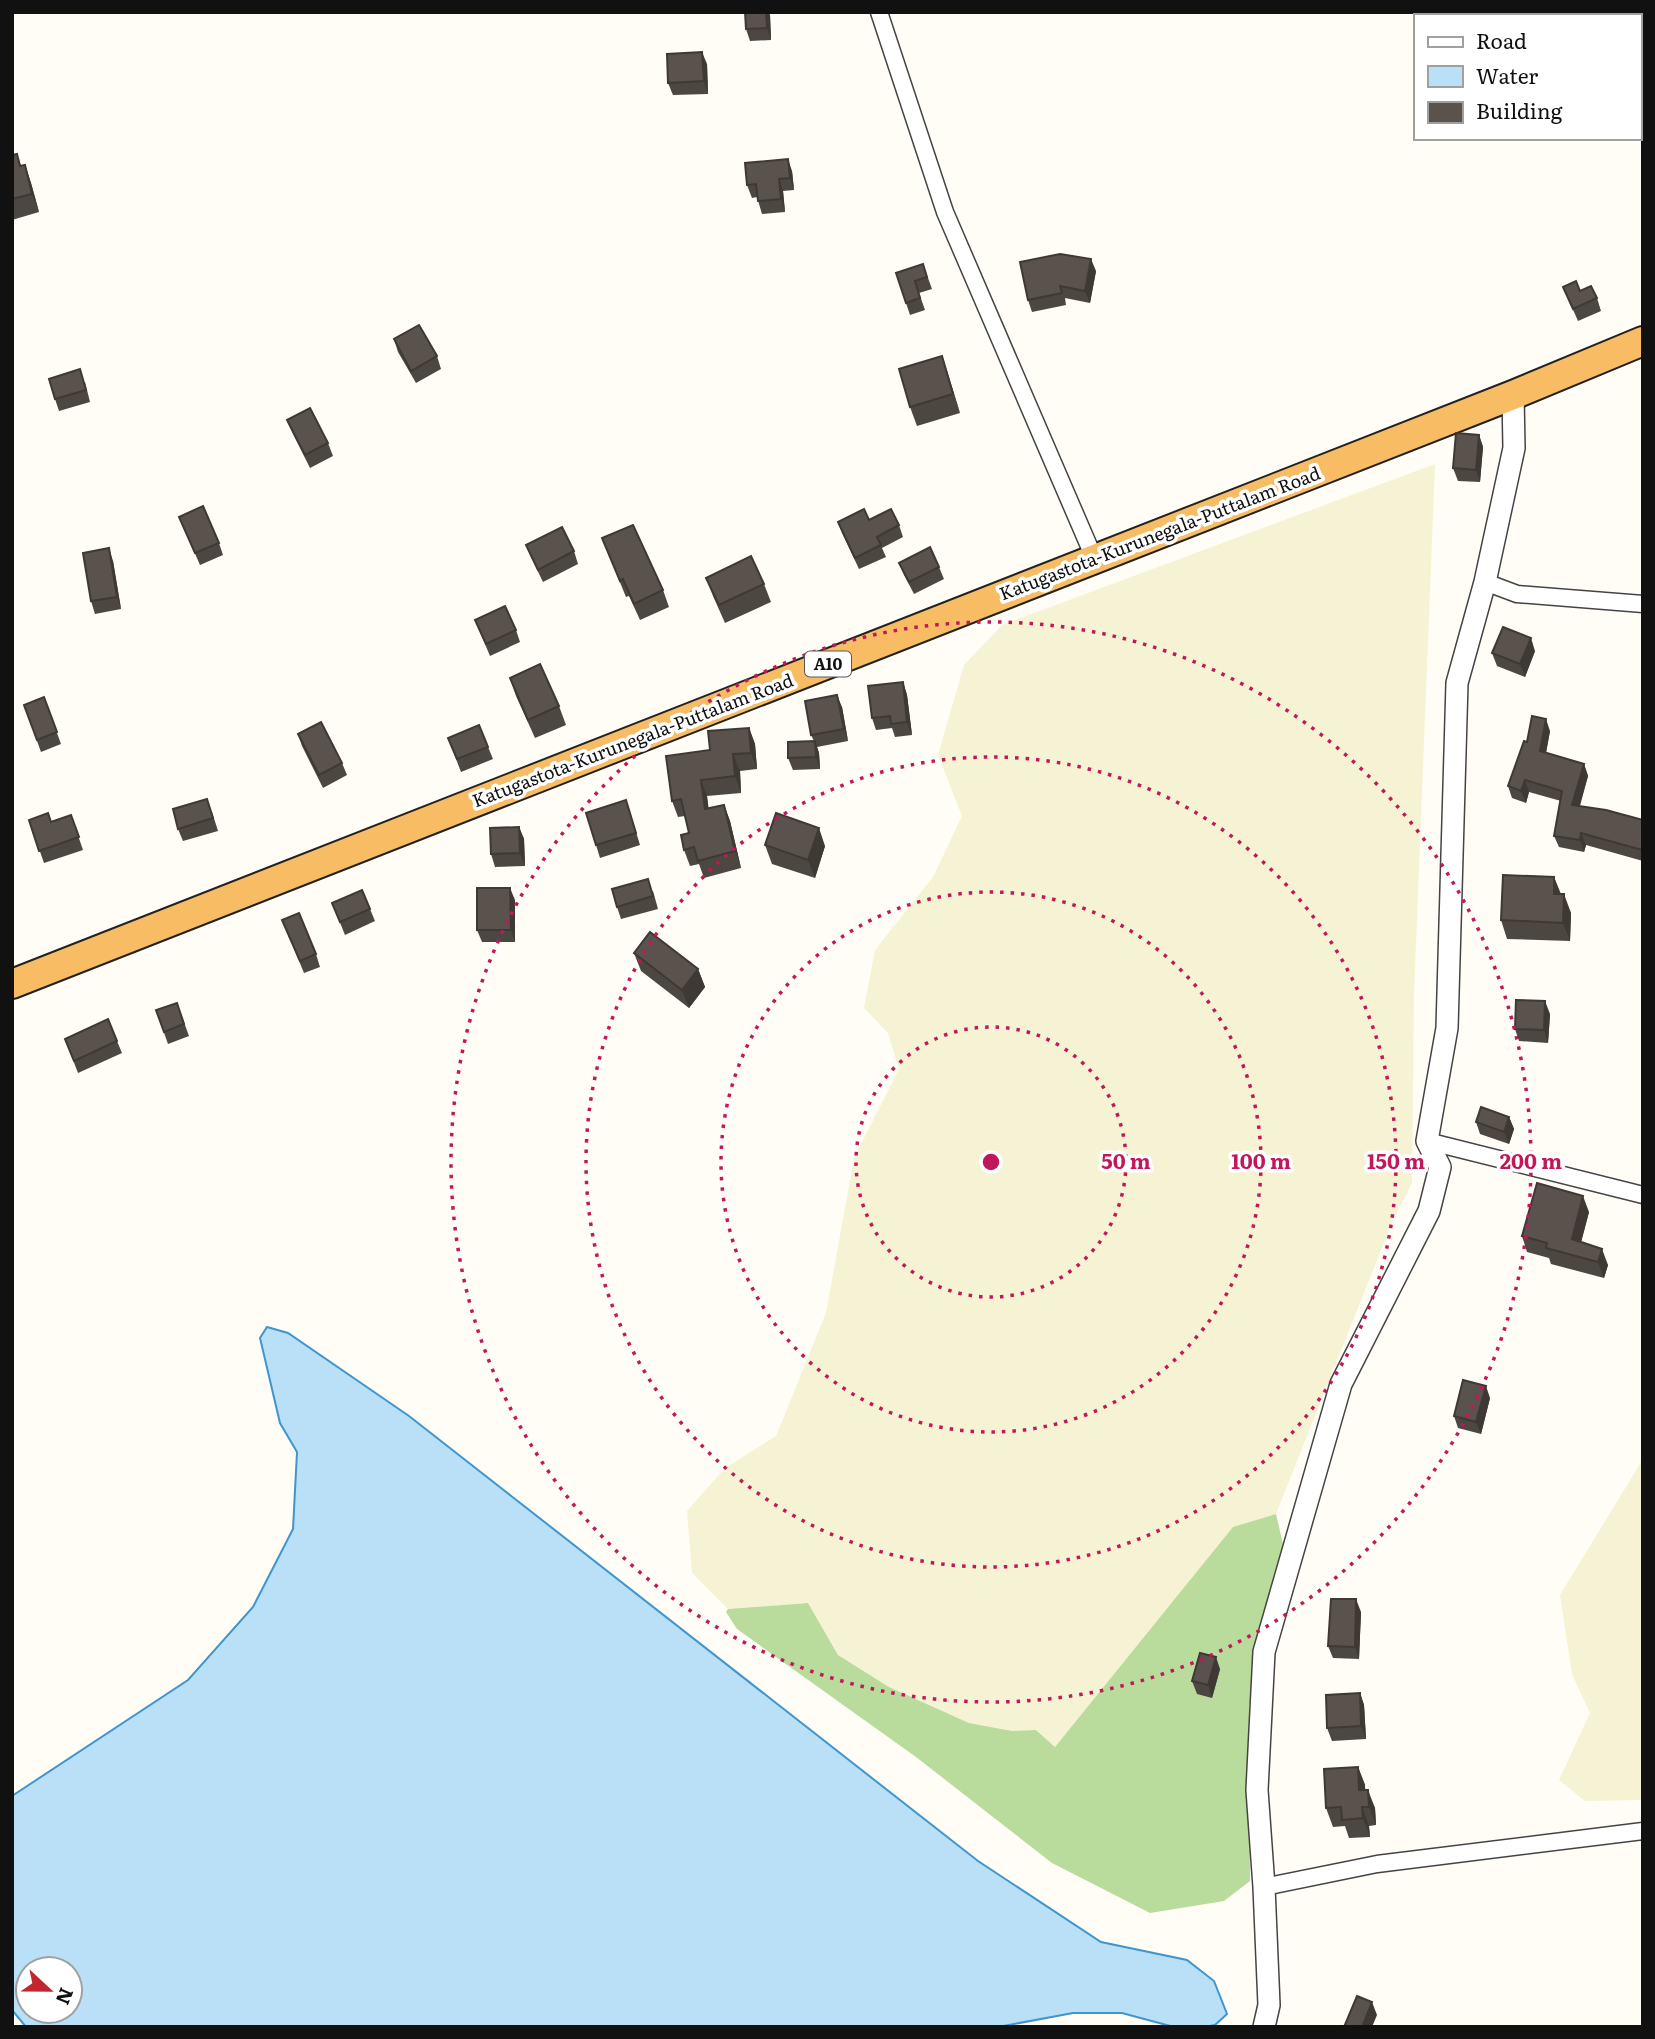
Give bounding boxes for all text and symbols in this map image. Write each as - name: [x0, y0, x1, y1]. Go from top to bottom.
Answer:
- legend: [1414, 14, 1641, 140]
- text: Road: [1476, 24, 1527, 55]
- text: Water: [1476, 59, 1538, 90]
- text: Building: [1476, 94, 1563, 125]
- street label: Katugastota-Kurunegala-Puttalam Road: [995, 459, 1324, 606]
- road number: A10: [805, 652, 851, 677]
- street label: Katugastota-Kurunegala-Puttalam Road: [468, 666, 797, 813]
- text: 50 m: [1101, 1144, 1151, 1175]
- text: 100 m: [1231, 1144, 1291, 1175]
- text: 150 m: [1367, 1144, 1425, 1175]
- text: 200 m: [1500, 1144, 1562, 1175]
- centre of rings: [979, 1150, 1003, 1174]
- north arrow: [14, 1955, 84, 2025]
- text: N: [50, 1984, 82, 2009]

